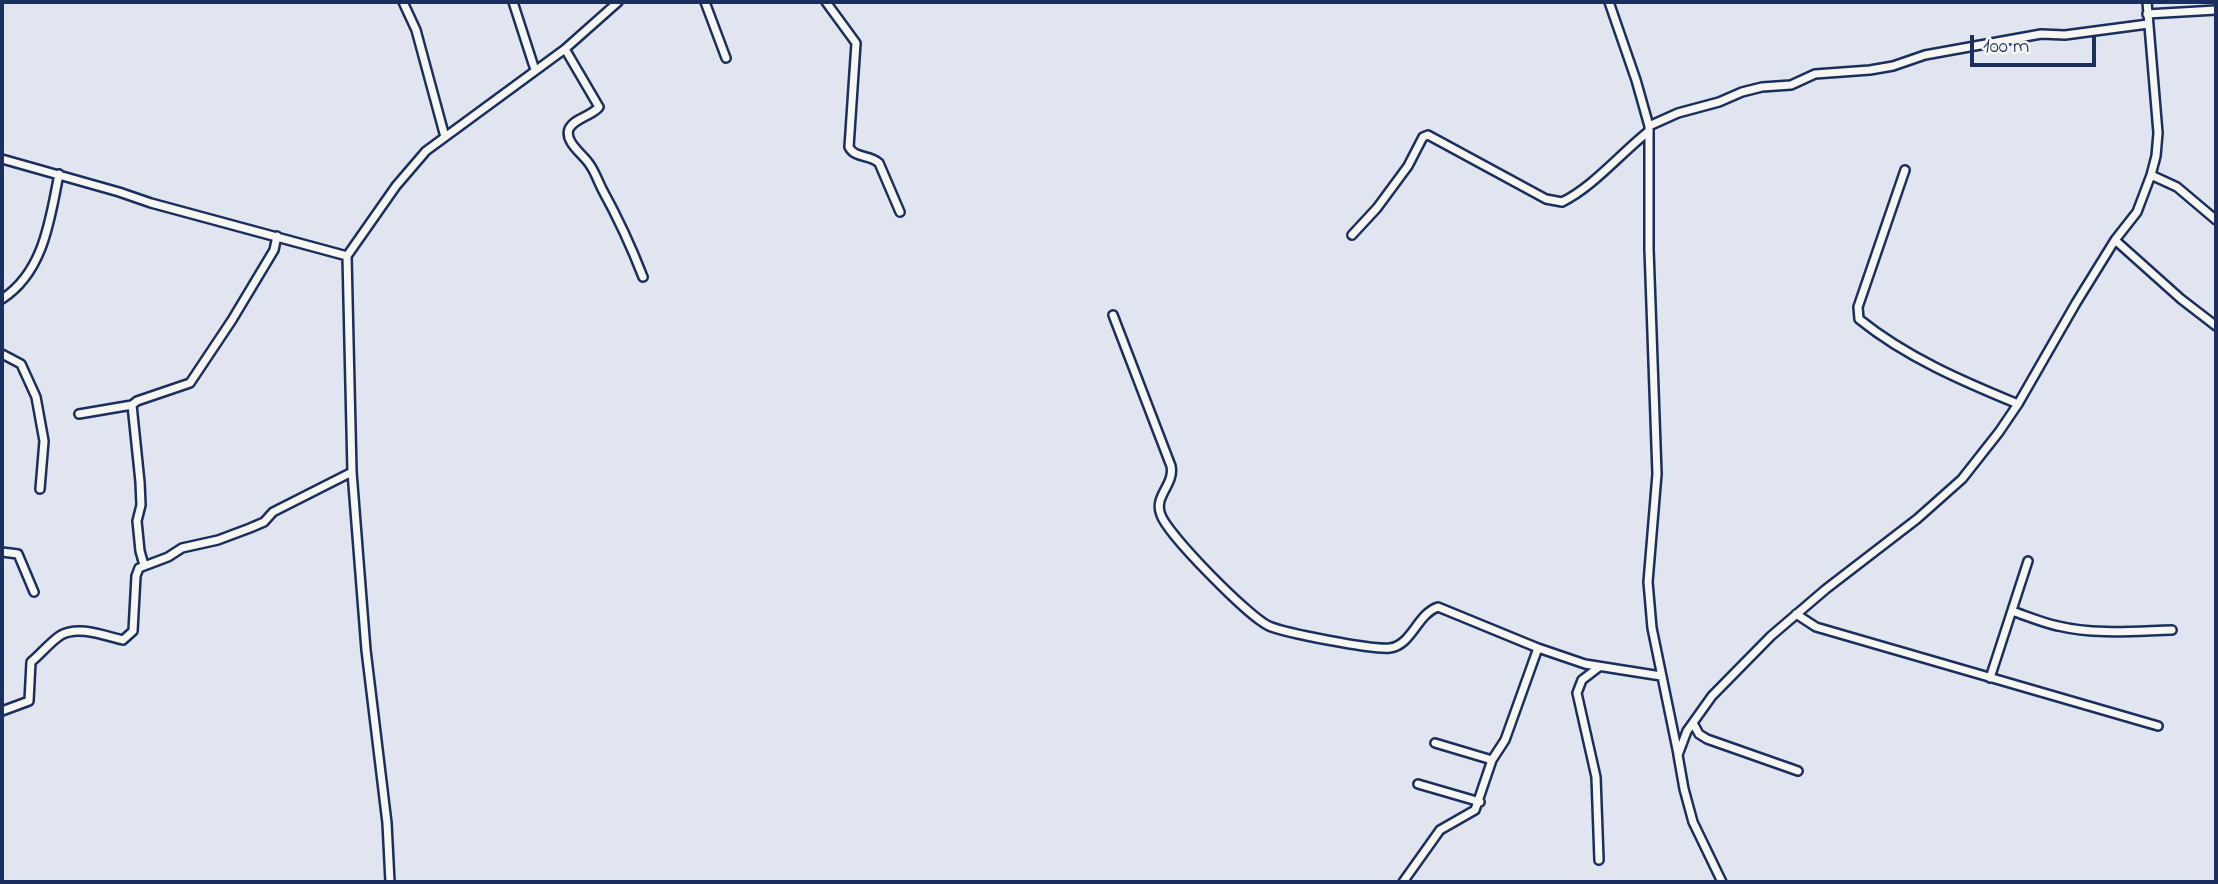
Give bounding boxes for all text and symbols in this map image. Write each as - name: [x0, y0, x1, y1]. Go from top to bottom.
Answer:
- scale bar: [1973, 21, 2099, 65]
- text: 100 m: [1983, 32, 2029, 62]

